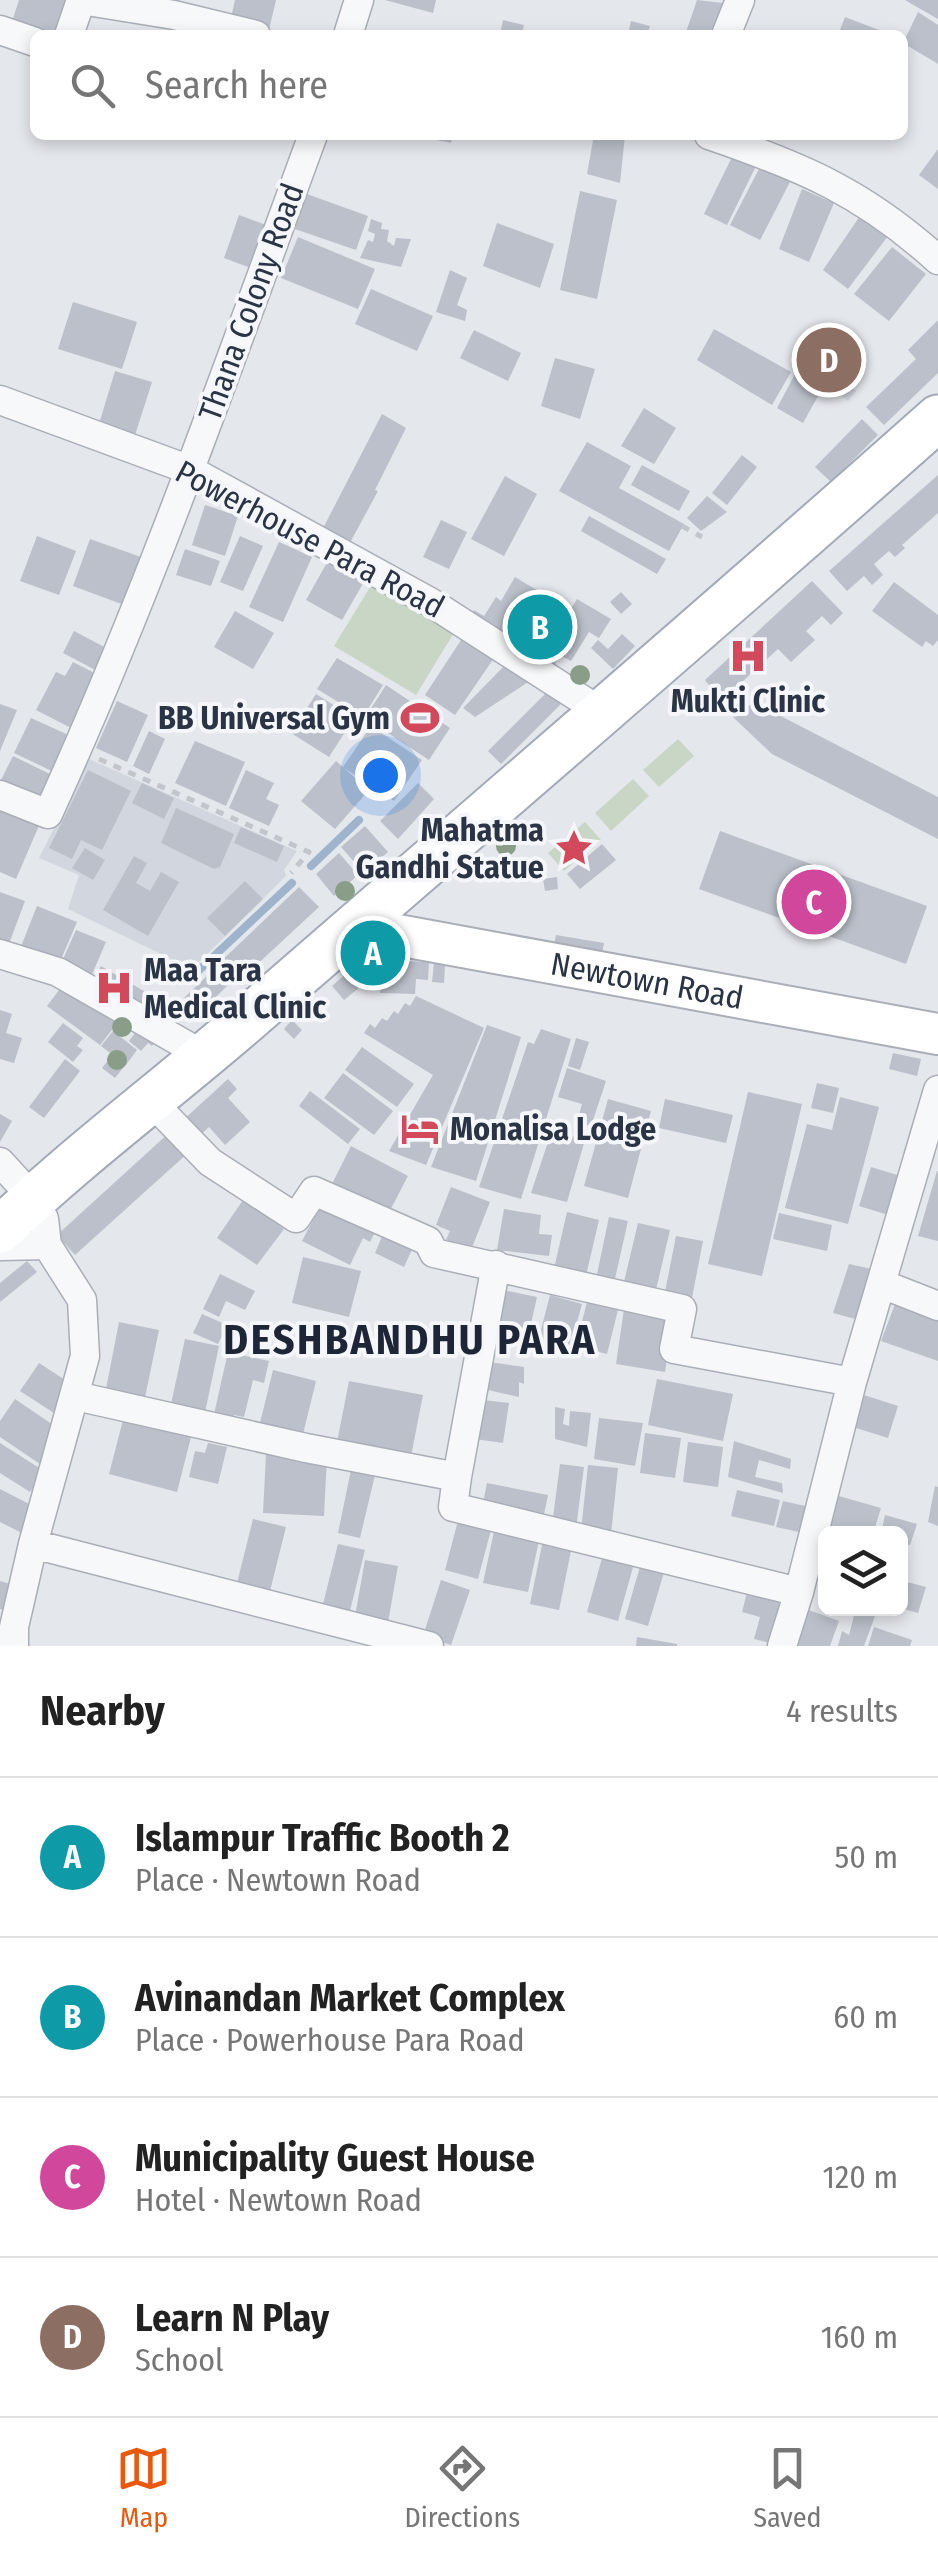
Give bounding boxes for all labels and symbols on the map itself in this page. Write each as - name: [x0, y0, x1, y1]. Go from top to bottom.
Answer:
- street label: Thana Colony Road: [190, 178, 312, 426]
- pin: D: [796, 322, 862, 398]
- street label: Powerhouse Para Road: [169, 452, 451, 626]
- pin: B: [508, 590, 572, 664]
- hospital icon: Mukti Clinic: [727, 635, 769, 677]
- place label: Mukti Clinic: [671, 682, 825, 720]
- sports icon: BB Universal Gym: [399, 697, 441, 739]
- place label: BB Universal Gym: [158, 699, 390, 737]
- your location: [355, 750, 406, 801]
- place label: Mahatma Gandhi Statue: [356, 811, 544, 886]
- place icon: Mahatma Gandhi Statue: [553, 827, 595, 869]
- pin: C: [782, 864, 846, 940]
- pin: A: [340, 916, 406, 990]
- street label: Newtown Road: [548, 944, 746, 1017]
- place label: Maa Tara Medical Clinic: [144, 951, 326, 1026]
- hospital icon: Maa Tara Medical Clinic: [93, 967, 135, 1009]
- hotel icon: Monalisa Lodge: [399, 1108, 441, 1150]
- place label: Monalisa Lodge: [450, 1110, 656, 1148]
- district label: DESHBANDHU PARA: [223, 1315, 597, 1365]

